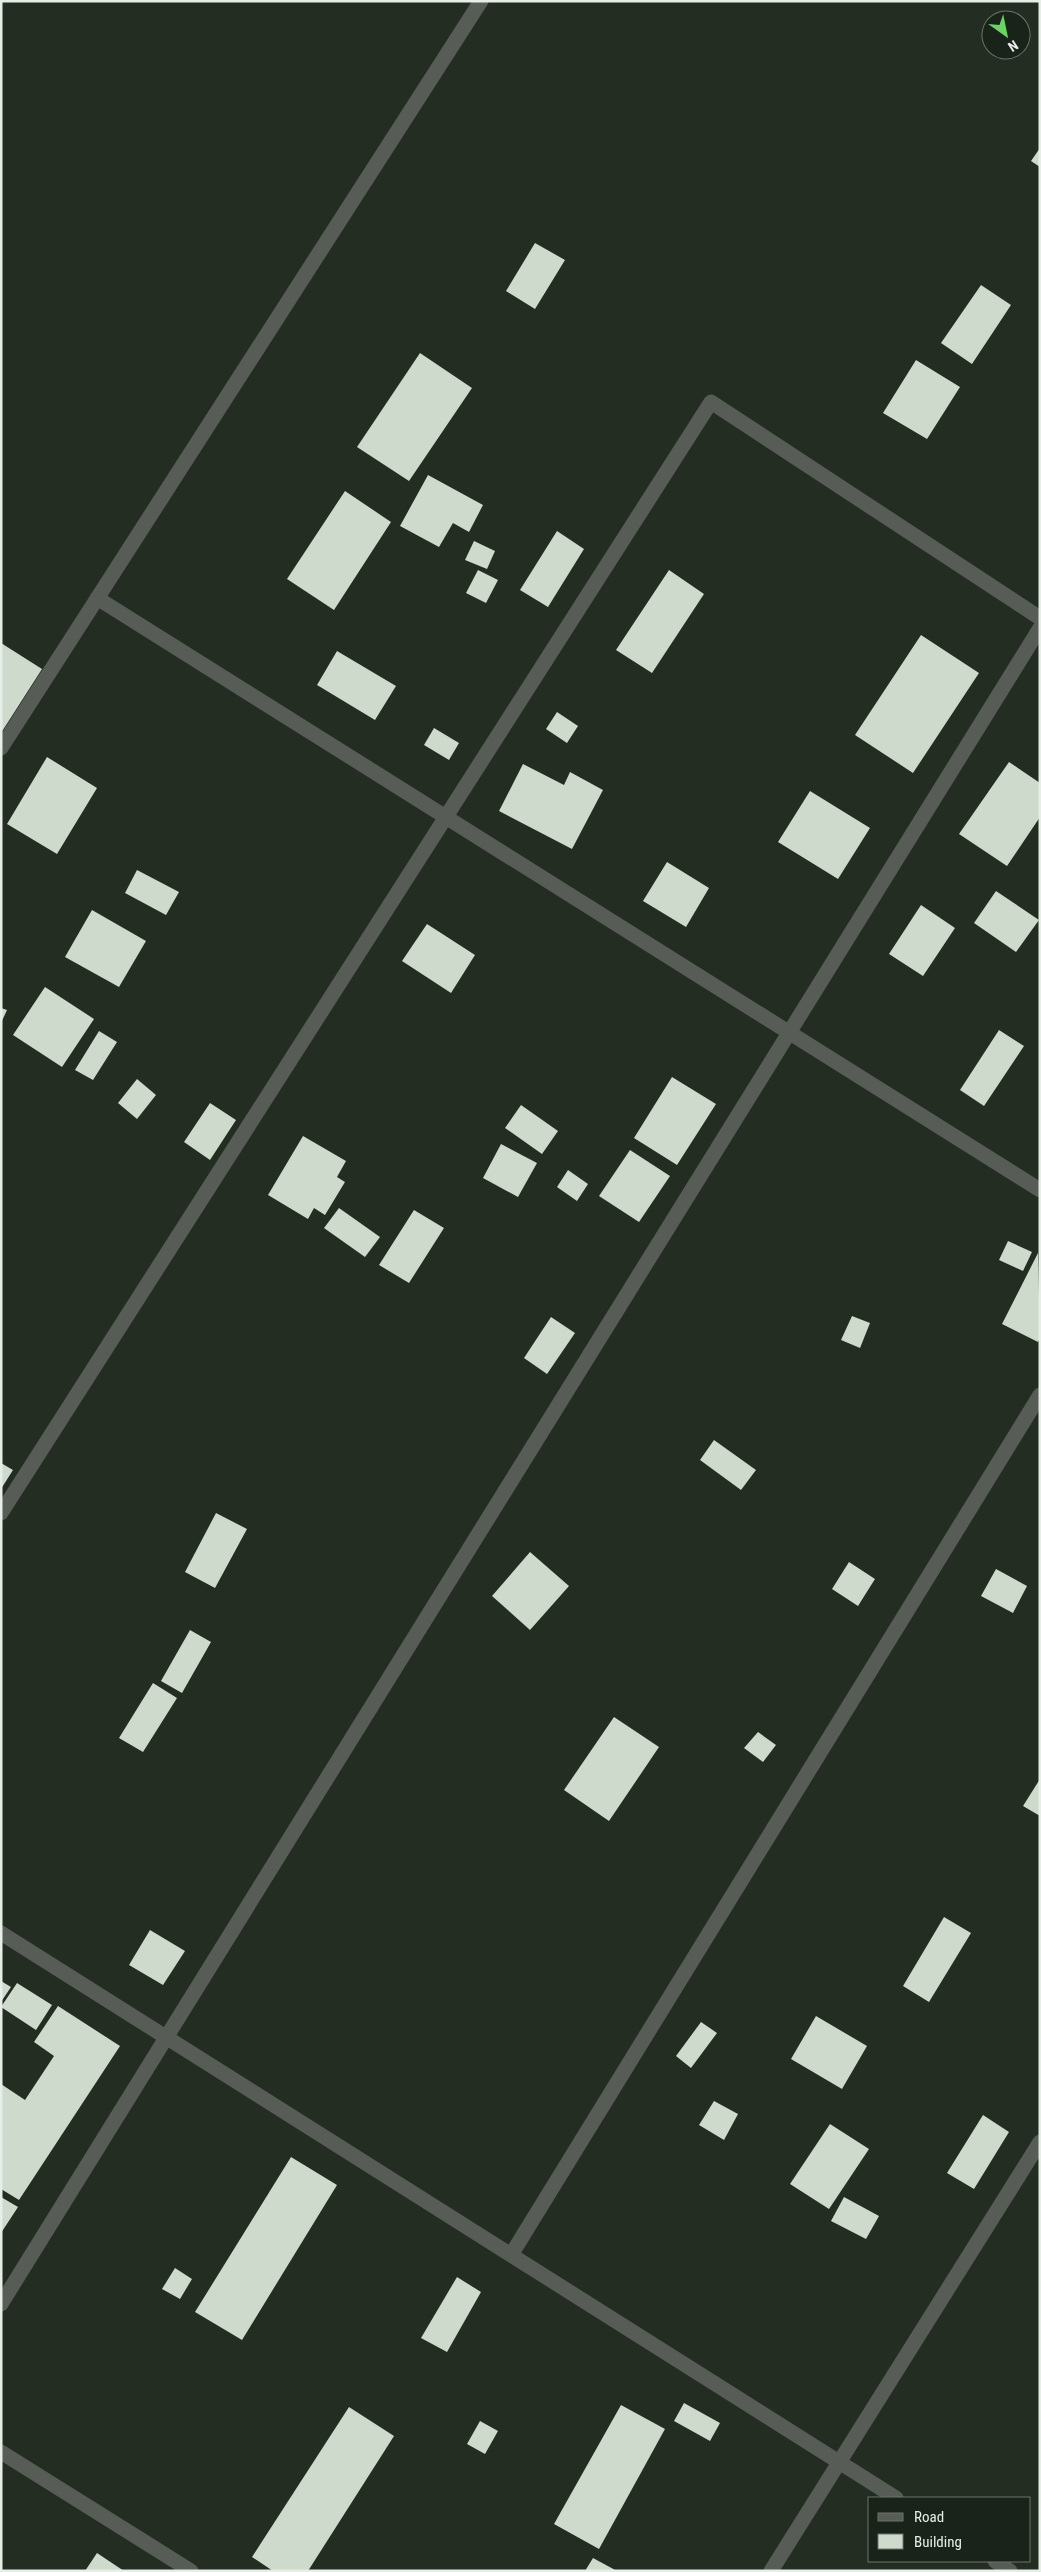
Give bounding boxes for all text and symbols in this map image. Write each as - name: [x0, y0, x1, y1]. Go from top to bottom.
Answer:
- north arrow: [981, 10, 1031, 60]
- text: N: [1005, 37, 1021, 55]
- legend: [868, 2497, 1031, 2562]
- text: Road: [914, 2508, 944, 2526]
- text: Building: [914, 2533, 962, 2551]

